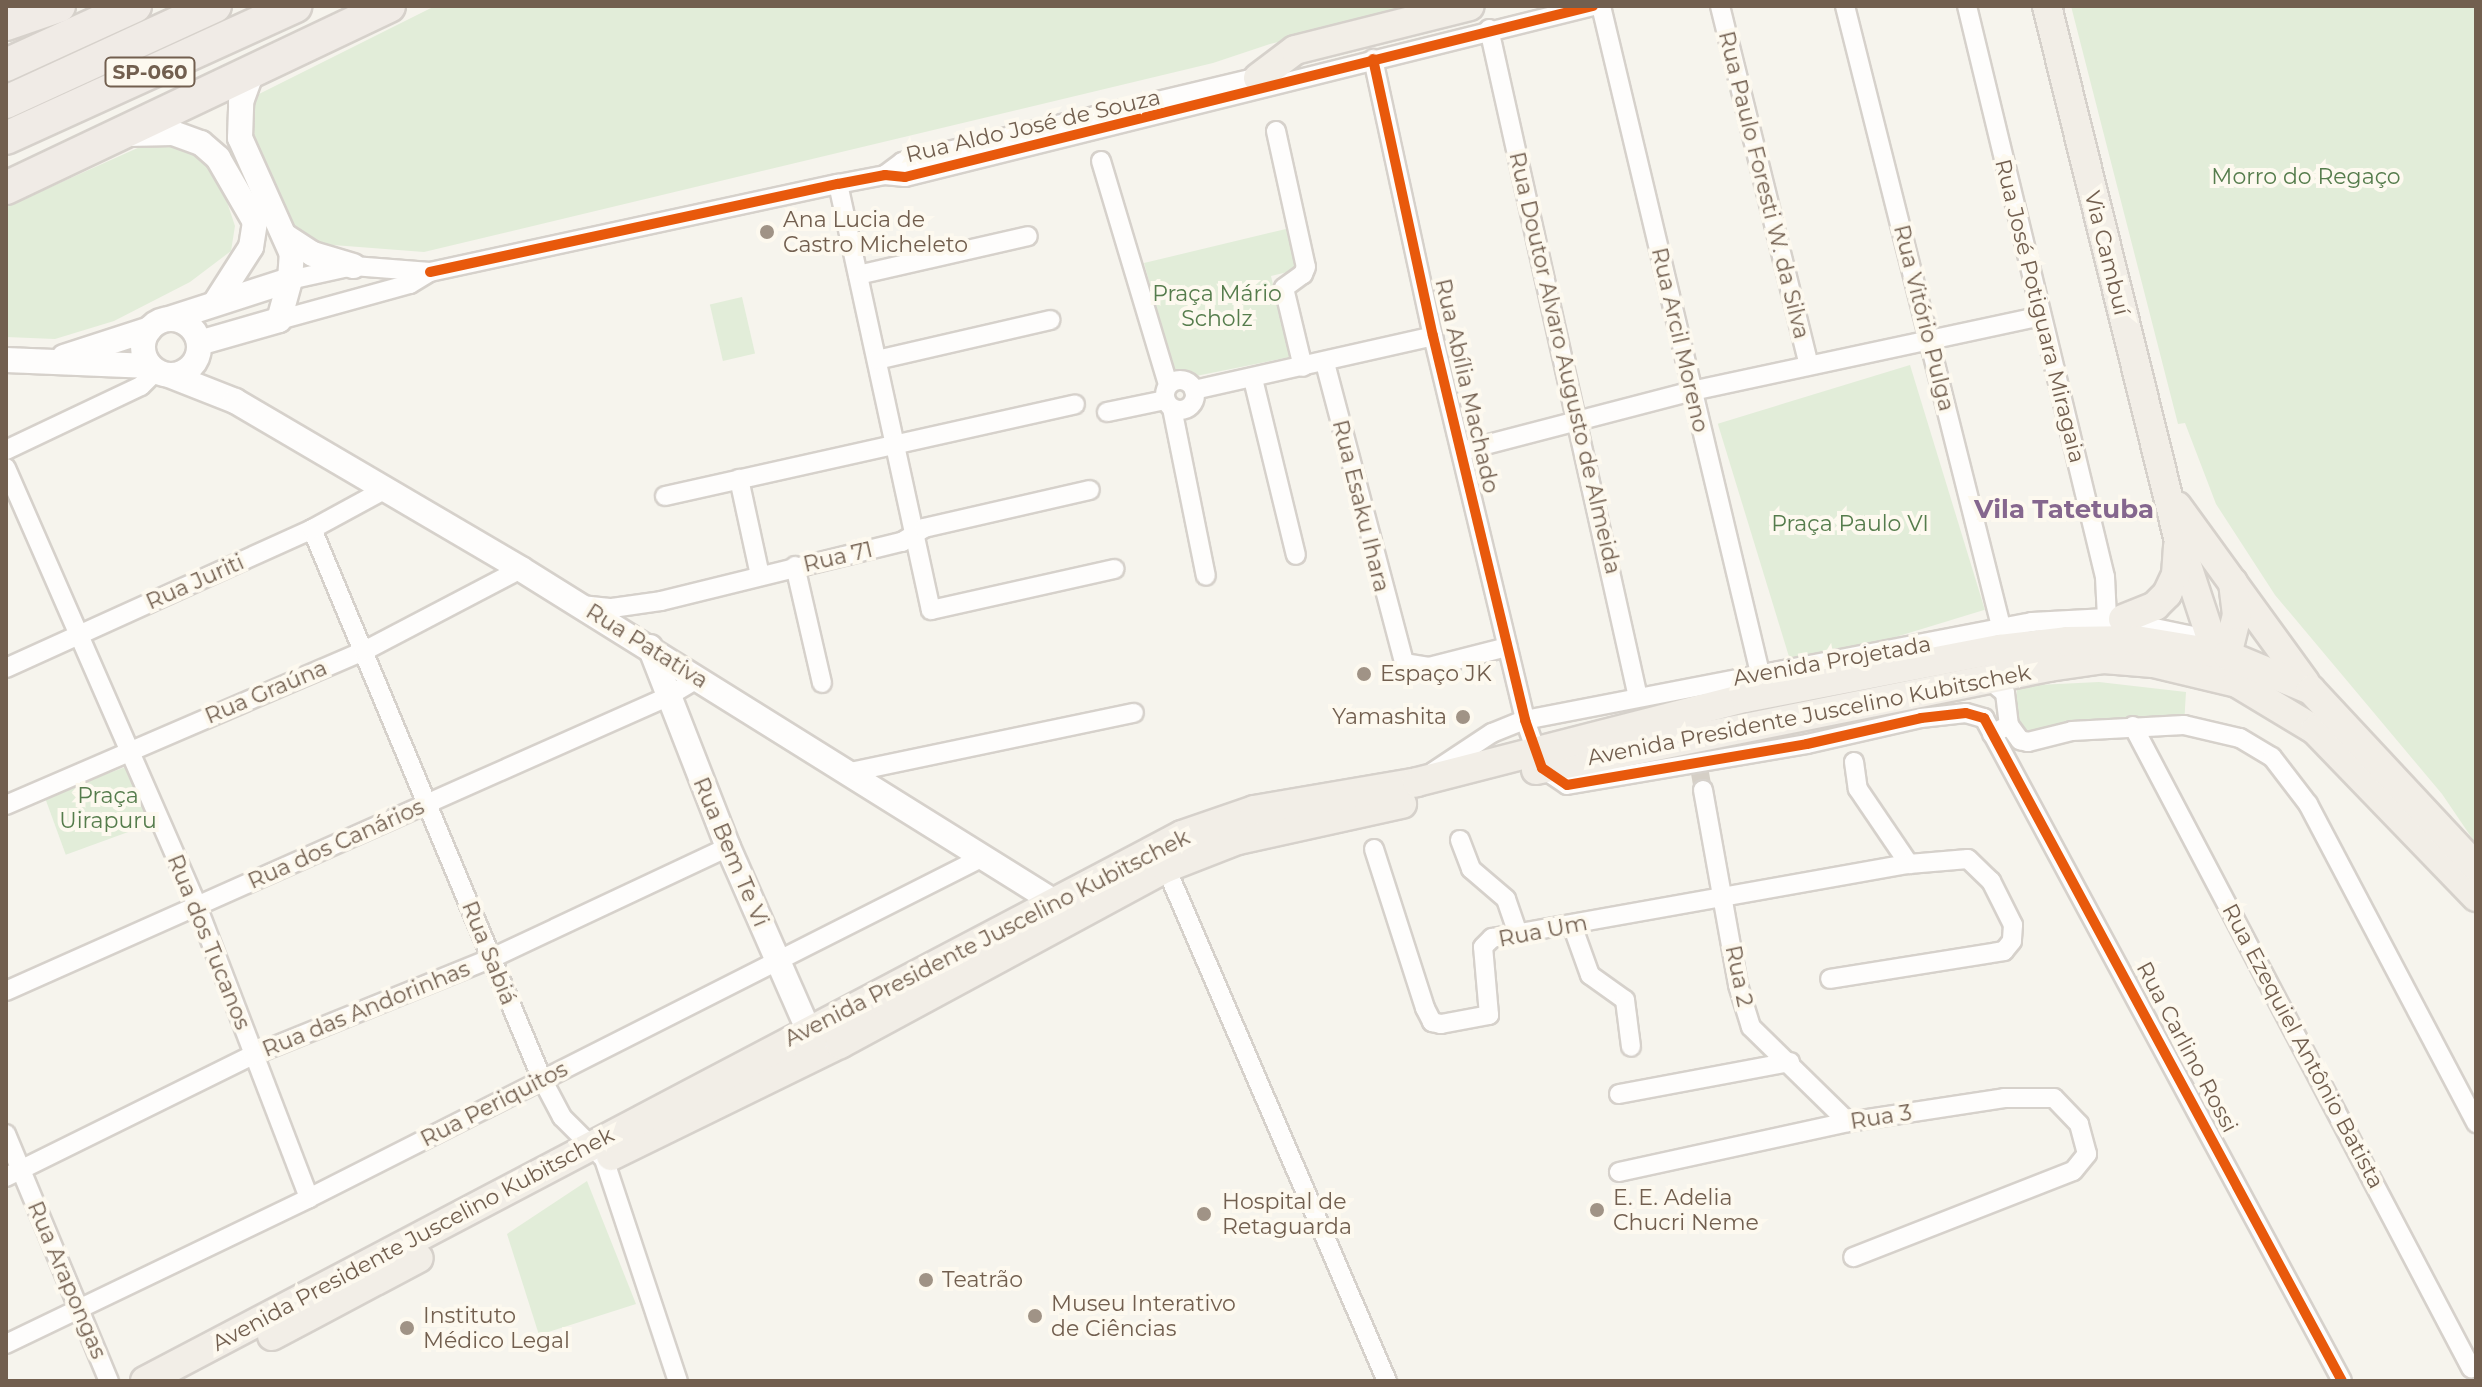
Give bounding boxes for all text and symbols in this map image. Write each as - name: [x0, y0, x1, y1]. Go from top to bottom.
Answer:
- street label: Rua Paulo Foresti W. da Silva: [1713, 28, 1815, 342]
- road number: SP-060: [104, 56, 196, 88]
- street label: Rua Aldo José de Souza: [903, 84, 1163, 168]
- street label: Rua Doutor Alvaro Augusto de Almeida: [1503, 149, 1627, 577]
- street label: Rua José Potiguara Miragaia: [1989, 156, 2091, 466]
- park label: Morro do Regaço: [2211, 164, 2401, 190]
- street label: Via Cambuí: [2079, 188, 2135, 318]
- place label: Ana Lucia de Castro Micheleto: [783, 206, 968, 258]
- street label: Rua Vitório Pulga: [1888, 222, 1960, 414]
- marker: Ana Lucia de Castro Micheleto: [758, 223, 776, 241]
- street label: Rua Arcil Moreno: [1646, 245, 1714, 435]
- street label: Rua Abília Machado: [1429, 276, 1505, 496]
- park label: Praça Mário Scholz: [1152, 280, 1282, 332]
- street label: Rua Esaku Ihara: [1327, 417, 1395, 595]
- district label: Vila Tatetuba: [1974, 494, 2154, 526]
- park label: Praça Paulo VI: [1771, 511, 1929, 537]
- street label: Rua 71: [801, 536, 875, 578]
- street label: Rua Juriti: [142, 549, 248, 615]
- street label: Rua Patativa: [581, 598, 713, 694]
- street label: Avenida Projetada: [1731, 631, 1933, 691]
- street label: Rua Graúna: [201, 654, 331, 730]
- street label: Avenida Presidente Juscelino Kubitschek: [1585, 659, 2033, 771]
- place label: Espaço JK: [1380, 661, 1492, 687]
- marker: Espaço JK: [1355, 665, 1373, 683]
- place label: Yamashita: [1332, 704, 1447, 730]
- marker: Yamashita: [1454, 708, 1472, 726]
- street label: Rua Bem Te Vi: [688, 773, 774, 931]
- park label: Praça Uirapuru: [59, 782, 157, 834]
- street label: Rua dos Canários: [244, 793, 428, 895]
- street label: Avenida Presidente Juscelino Kubitschek: [780, 824, 1194, 1052]
- street label: Rua dos Tucanos: [162, 851, 256, 1033]
- street label: Rua Sabiá: [456, 897, 522, 1009]
- street label: Rua Ezequiel Antônio Batista: [2217, 899, 2389, 1193]
- street label: Rua Um: [1496, 909, 1590, 953]
- street label: Rua 2: [1720, 943, 1758, 1009]
- street label: Rua das Andorinhas: [259, 955, 473, 1063]
- street label: Rua Carlino Rossi: [2131, 957, 2243, 1137]
- street label: Rua Periquitos: [416, 1056, 572, 1152]
- street label: Rua 3: [1848, 1099, 1914, 1135]
- street label: Avenida Presidente Juscelino Kubitschek: [208, 1121, 618, 1357]
- place label: E. E. Adelia Chucri Neme: [1613, 1184, 1759, 1236]
- place label: Hospital de Retaguarda: [1222, 1188, 1352, 1240]
- street label: Rua Arapongas: [22, 1197, 112, 1363]
- marker: E. E. Adelia Chucri Neme: [1588, 1201, 1606, 1219]
- marker: Hospital de Retaguarda: [1193, 1203, 1215, 1225]
- place label: Teatrão: [942, 1267, 1023, 1293]
- marker: Teatrão: [917, 1271, 935, 1289]
- place label: Museu Interativo de Ciências: [1051, 1290, 1236, 1342]
- place label: Instituto Médico Legal: [423, 1302, 570, 1354]
- marker: Museu Interativo de Ciências: [1026, 1307, 1044, 1325]
- marker: Instituto Médico Legal: [398, 1319, 416, 1337]

